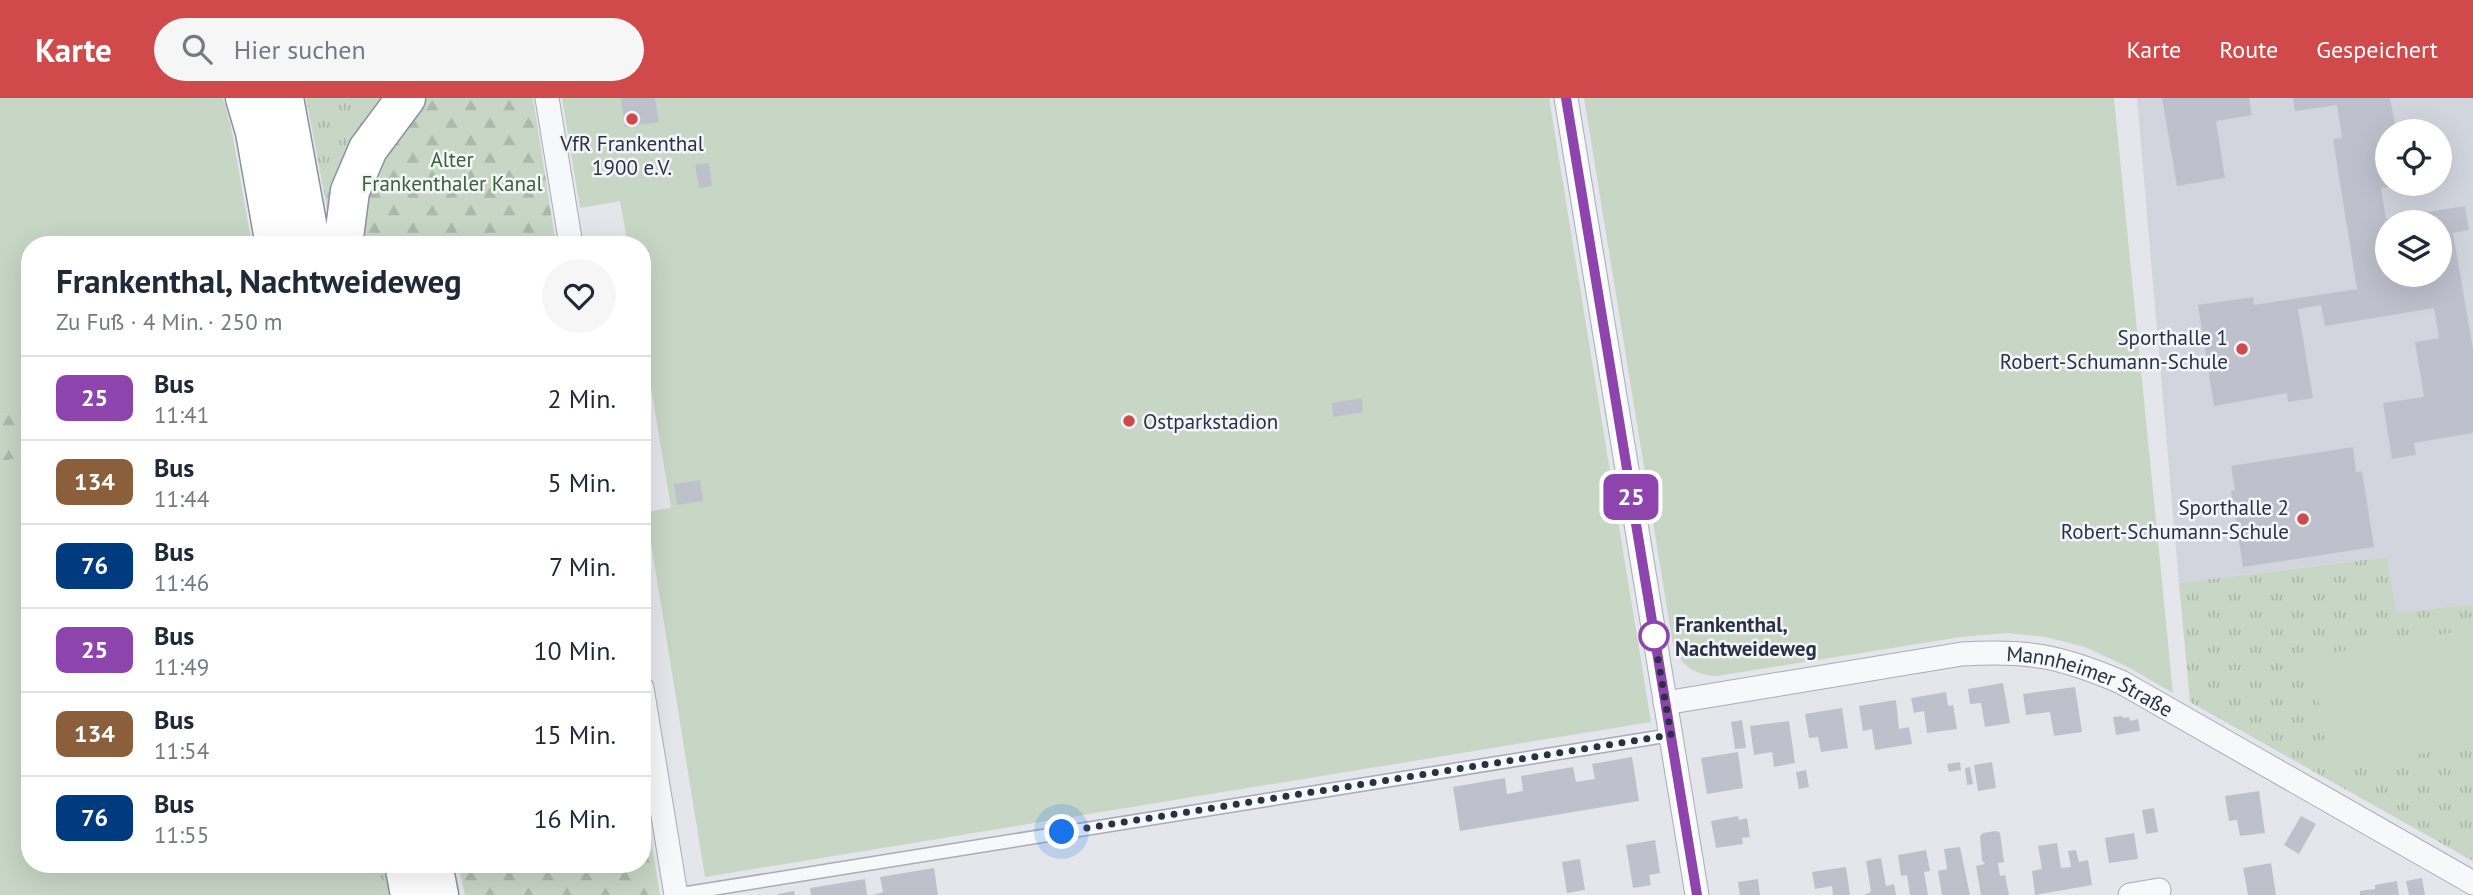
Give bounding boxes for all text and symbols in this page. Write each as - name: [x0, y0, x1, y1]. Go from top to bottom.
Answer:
- search box: [154, 18, 644, 81]
- text: Karte: [35, 28, 112, 71]
- icon: search: [178, 30, 216, 68]
- text: Hier suchen: [234, 33, 366, 66]
- text: Karte: [2126, 34, 2181, 65]
- text: Route: [2219, 34, 2278, 65]
- text: Gespeichert: [2316, 34, 2438, 65]
- marker: VfR Frankenthal 1900 e.V.: [624, 111, 640, 127]
- map controls: [2375, 119, 2452, 287]
- button: locate: [2375, 119, 2452, 196]
- place label: VfR Frankenthal 1900 e.V.: [559, 130, 704, 181]
- park label: Alter Frankenthaler Kanal: [361, 146, 543, 197]
- button: layers: [2375, 210, 2452, 287]
- text: Frankenthal, Nachtweideweg: [56, 259, 462, 302]
- button: heart: [542, 259, 616, 333]
- text: Zu Fuß · 4 Min. · 250 m: [56, 307, 282, 336]
- place label: Sporthalle 1 Robert-Schumann-Schule: [2000, 324, 2228, 375]
- marker: Sporthalle 1 Robert-Schumann-Schule: [2234, 341, 2250, 357]
- text: Bus: [154, 367, 194, 400]
- text: 25: [81, 382, 108, 413]
- text: 2 Min.: [548, 382, 616, 415]
- text: 11:41: [154, 400, 209, 429]
- place label: Ostparkstadion: [1143, 408, 1278, 435]
- marker: Ostparkstadion: [1121, 413, 1137, 429]
- text: Bus: [154, 451, 194, 484]
- text: 134: [74, 466, 115, 497]
- text: 5 Min.: [548, 466, 616, 499]
- line badge: 25: [1600, 474, 1662, 520]
- text: 25: [1617, 481, 1645, 512]
- text: 11:44: [154, 484, 209, 513]
- place label: Sporthalle 2 Robert-Schumann-Schule: [2061, 494, 2289, 545]
- marker: Sporthalle 2 Robert-Schumann-Schule: [2295, 511, 2311, 527]
- text: Bus: [154, 535, 194, 568]
- text: 76: [81, 550, 108, 581]
- text: 7 Min.: [549, 550, 616, 583]
- text: 11:46: [154, 568, 209, 597]
- place label: Frankenthal, Nachtweideweg: [1675, 611, 1817, 662]
- text: Bus: [154, 619, 194, 652]
- marker: Frankenthal, Nachtweideweg: [1639, 621, 1669, 651]
- text: 25: [81, 634, 108, 665]
- text: 10 Min.: [533, 634, 616, 667]
- street label: Mannheimer Straße: [2006, 639, 2178, 723]
- text: 11:49: [154, 652, 209, 681]
- text: Bus: [154, 703, 194, 736]
- text: 134: [74, 718, 115, 749]
- text: 15 Min.: [533, 718, 616, 751]
- text: 11:54: [154, 736, 209, 765]
- text: Bus: [154, 787, 194, 820]
- text: 76: [81, 802, 108, 833]
- text: 16 Min.: [533, 802, 616, 835]
- your location: [1044, 814, 1079, 849]
- text: 11:55: [154, 820, 209, 849]

